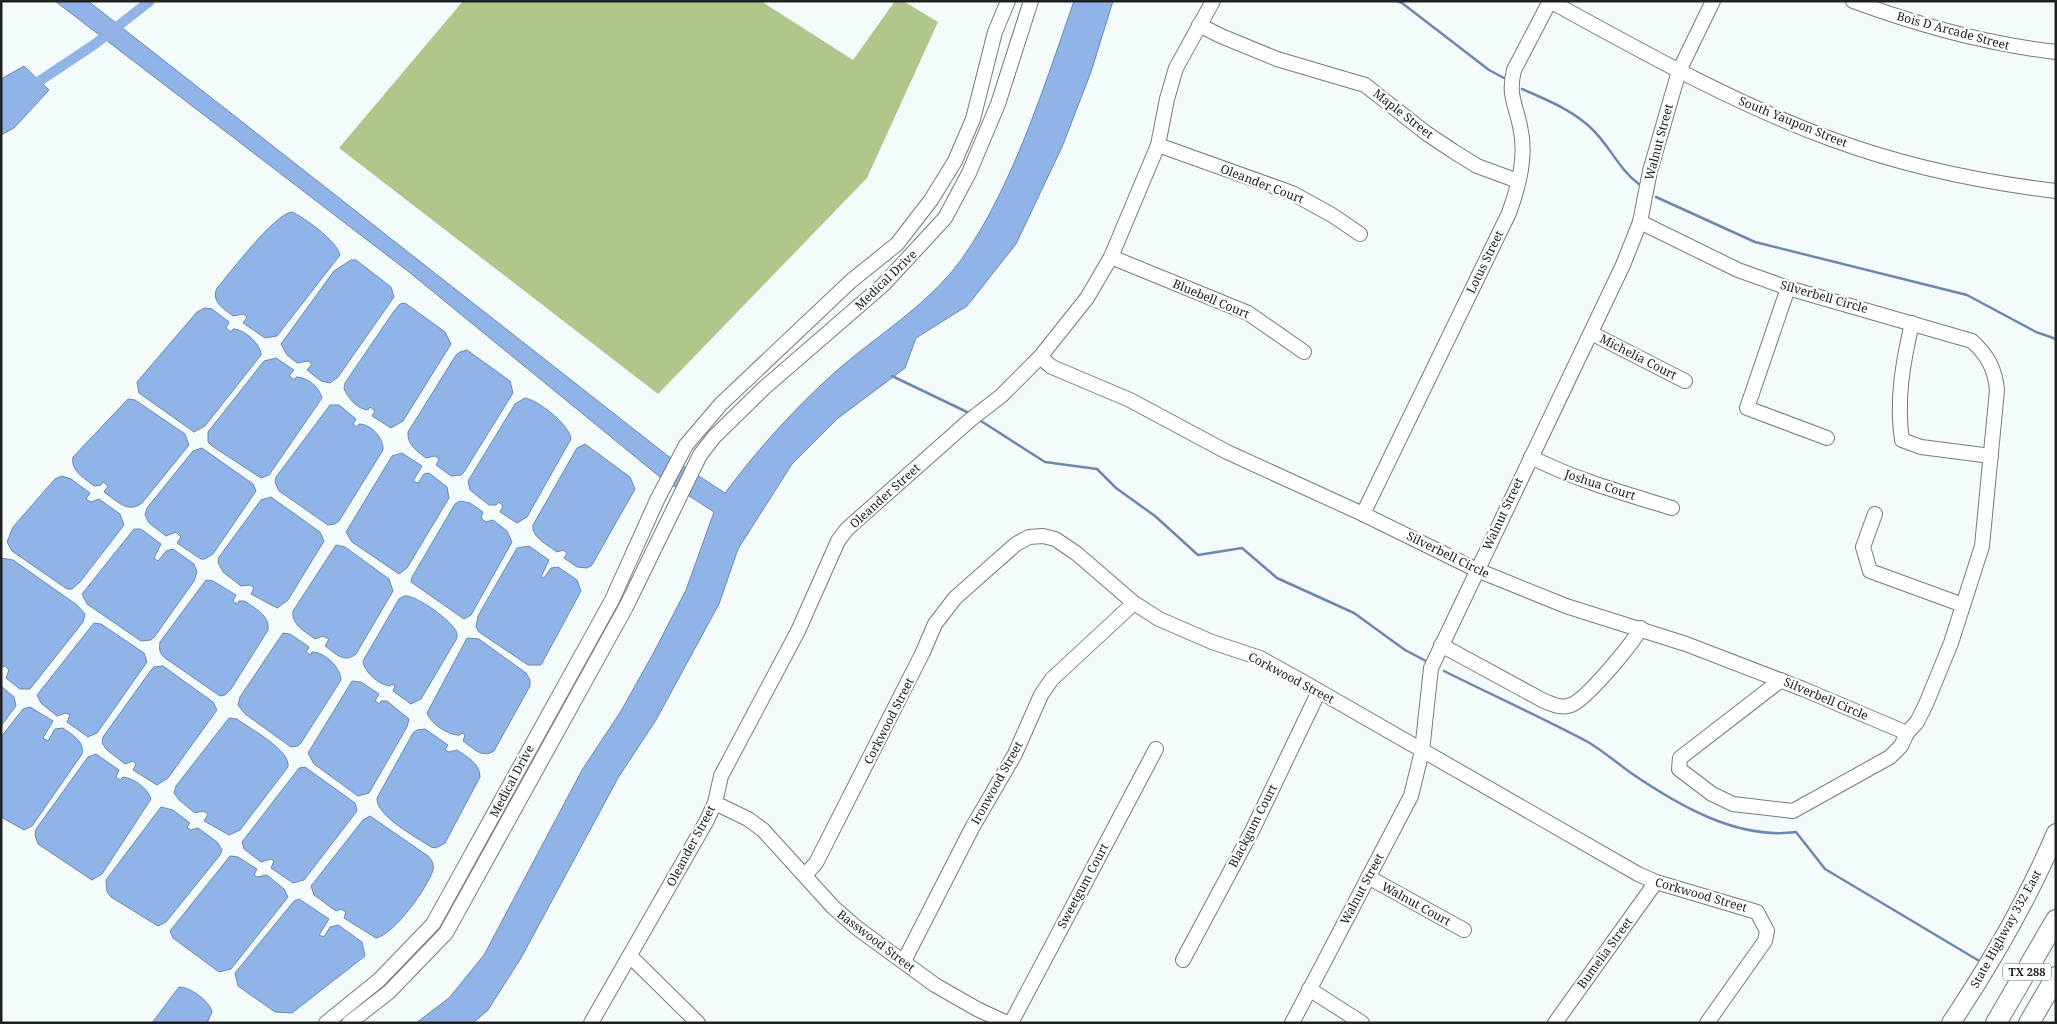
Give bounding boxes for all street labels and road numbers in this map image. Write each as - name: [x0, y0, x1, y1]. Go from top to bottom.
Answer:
- street label: Bois D Arcade Street: [1895, 7, 2011, 54]
- street label: Maple Street: [1370, 85, 1437, 143]
- street label: South Yaupon Street: [1736, 92, 1850, 151]
- street label: Walnut Street: [1640, 102, 1677, 182]
- street label: Oleander Court: [1218, 160, 1306, 207]
- street label: Lotus Street: [1462, 227, 1507, 296]
- street label: Medical Drive: [851, 246, 920, 314]
- street label: Bluebell Court: [1170, 275, 1252, 322]
- street label: Silverbell Circle: [1778, 276, 1870, 317]
- street label: Michelia Court: [1597, 330, 1680, 383]
- street label: Oleander Street: [846, 459, 924, 532]
- street label: Joshua Court: [1562, 465, 1638, 504]
- street label: Walnut Street: [1478, 475, 1527, 553]
- street label: Silverbell Circle: [1404, 527, 1493, 582]
- street label: Corkwood Street: [1245, 648, 1337, 707]
- street label: Silverbell Circle: [1781, 673, 1871, 724]
- street label: Corkwood Street: [859, 675, 918, 767]
- street label: Ironwood Street: [967, 738, 1027, 827]
- street label: Medical Drive: [485, 741, 538, 820]
- street label: Blackgum Court: [1224, 781, 1281, 870]
- street label: Oleander Street: [662, 802, 719, 889]
- street label: Sweetgum Court: [1053, 840, 1112, 931]
- street label: Walnut Street: [1336, 850, 1387, 927]
- street label: State Highway 332 East: [1966, 867, 2045, 991]
- street label: Corkwood Street: [1653, 873, 1749, 916]
- street label: Walnut Court: [1379, 878, 1454, 930]
- street label: Basswood Street: [834, 906, 919, 976]
- street label: Bumelia Street: [1573, 914, 1636, 992]
- road number: TX 288: [2003, 964, 2051, 980]

